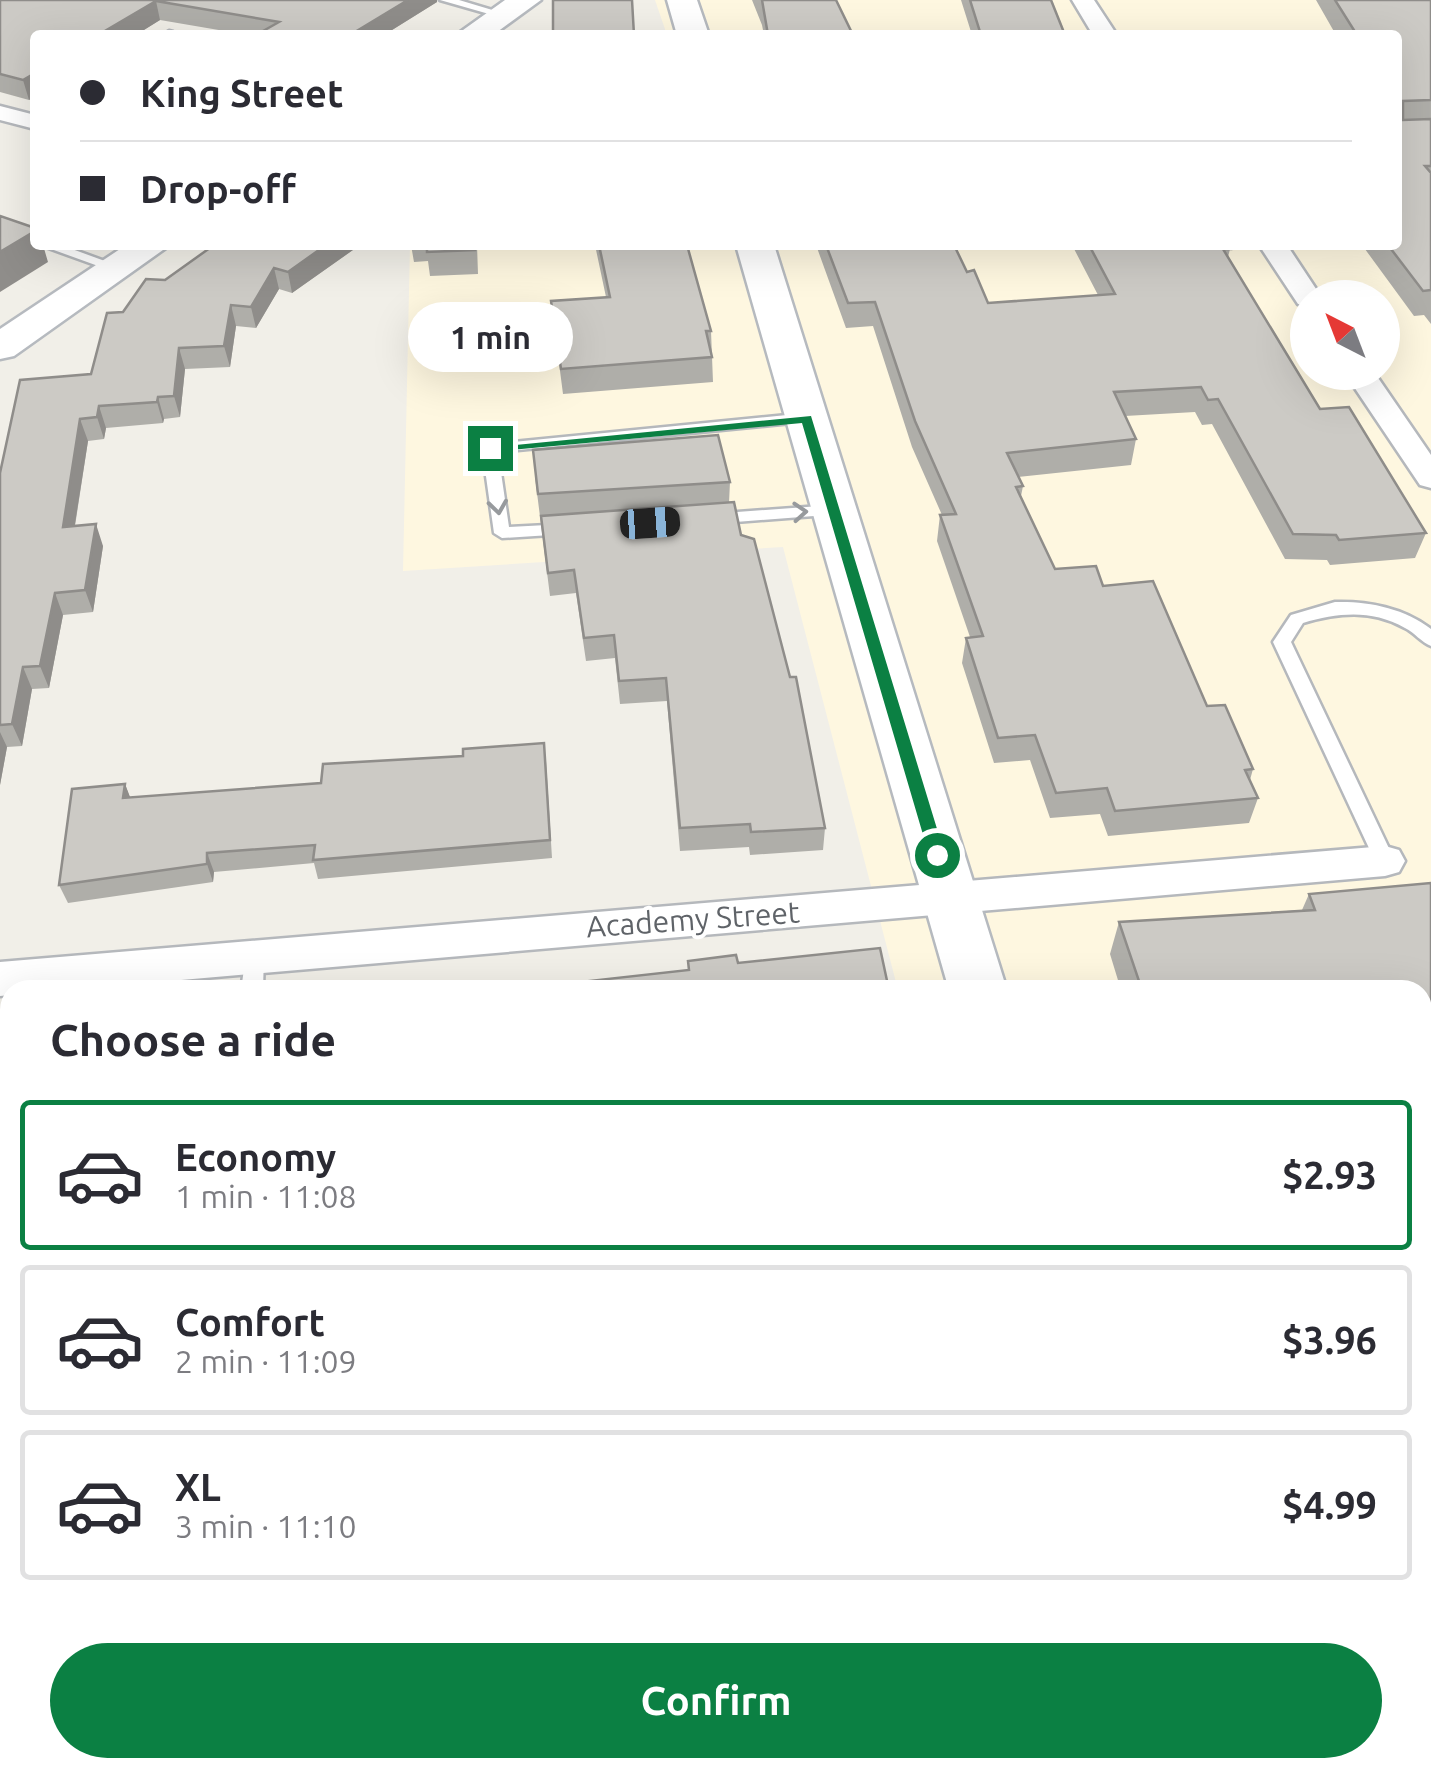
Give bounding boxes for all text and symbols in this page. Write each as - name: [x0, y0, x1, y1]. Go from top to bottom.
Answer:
- text: King Street: [140, 72, 343, 114]
- text: Drop-off: [140, 168, 296, 210]
- north arrow: [1290, 280, 1400, 390]
- map controls: [1290, 280, 1400, 390]
- callout: 1 min: [408, 303, 572, 373]
- text: 1 min: [450, 319, 531, 355]
- route end: [468, 426, 513, 471]
- one-way arrow: [487, 499, 508, 515]
- one-way arrow: [792, 502, 808, 524]
- car: [619, 506, 681, 540]
- route start: [915, 833, 960, 878]
- street label: Academy Street: [585, 895, 801, 943]
- text: Choose a ride: [50, 1014, 336, 1065]
- icon: car: [55, 1130, 145, 1220]
- text: Economy: [175, 1136, 336, 1178]
- text: $2.93: [1282, 1154, 1377, 1196]
- text: 1 min · 11:08: [175, 1178, 357, 1214]
- icon: car: [55, 1295, 145, 1385]
- text: Comfort: [175, 1301, 325, 1343]
- text: $3.96: [1282, 1319, 1377, 1361]
- text: 2 min · 11:09: [175, 1343, 357, 1379]
- icon: car: [55, 1460, 145, 1550]
- text: XL: [175, 1466, 221, 1508]
- text: $4.99: [1282, 1484, 1377, 1526]
- text: 3 min · 11:10: [175, 1508, 357, 1544]
- button: Confirm: [50, 1643, 1382, 1758]

